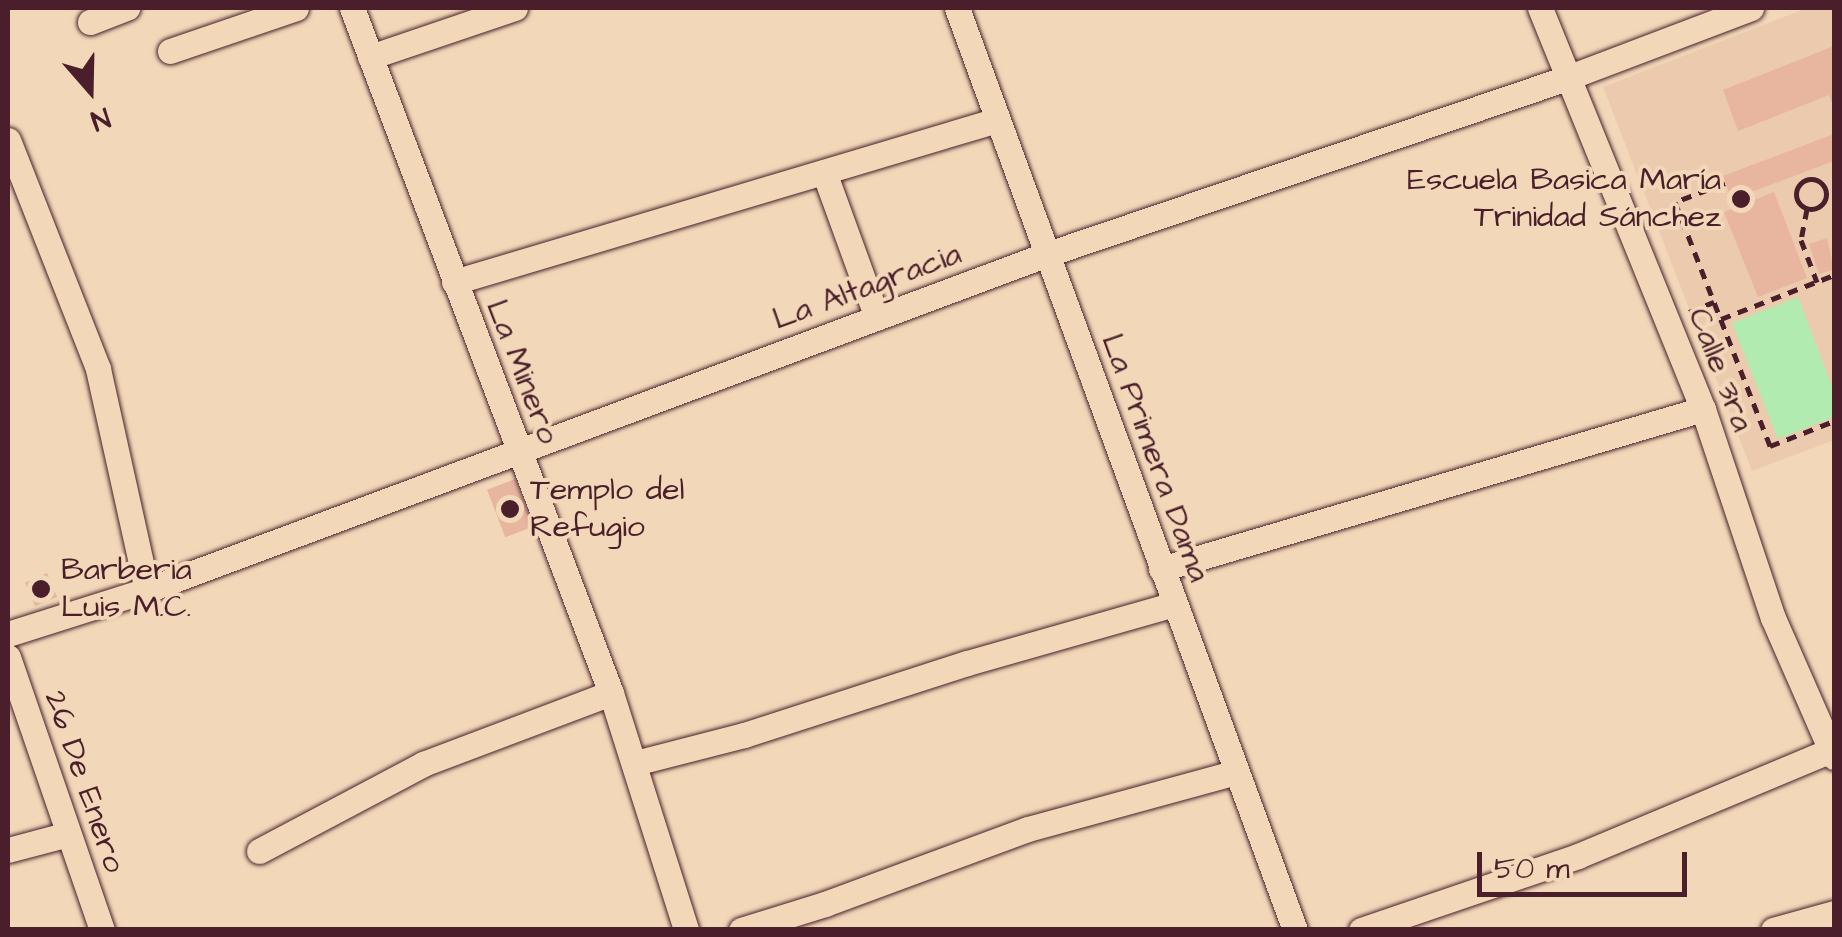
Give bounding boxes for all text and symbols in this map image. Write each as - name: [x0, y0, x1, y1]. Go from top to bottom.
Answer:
- north arrow: [40, 40, 140, 140]
- text: N: [86, 97, 115, 140]
- place label: Escuela Basica María Trinidad Sánchez: [1407, 162, 1721, 237]
- marker: Escuela Basica María Trinidad Sánchez: [1730, 188, 1752, 210]
- street label: La Altagracia: [767, 235, 967, 339]
- street label: La Minero: [477, 294, 567, 450]
- street label: Calle 3ra: [1679, 303, 1761, 437]
- street label: La Primera Dama: [1092, 329, 1218, 587]
- place label: Templo del Refugio: [530, 472, 685, 547]
- marker: Templo del Refugio: [499, 498, 521, 520]
- place label: Barberia Luis M.C.: [61, 552, 192, 627]
- marker: Barberia Luis M.C.: [30, 578, 52, 600]
- street label: 26 De Enero: [35, 686, 133, 878]
- scale bar: [1482, 832, 1692, 894]
- text: 50 m: [1494, 848, 1570, 890]

